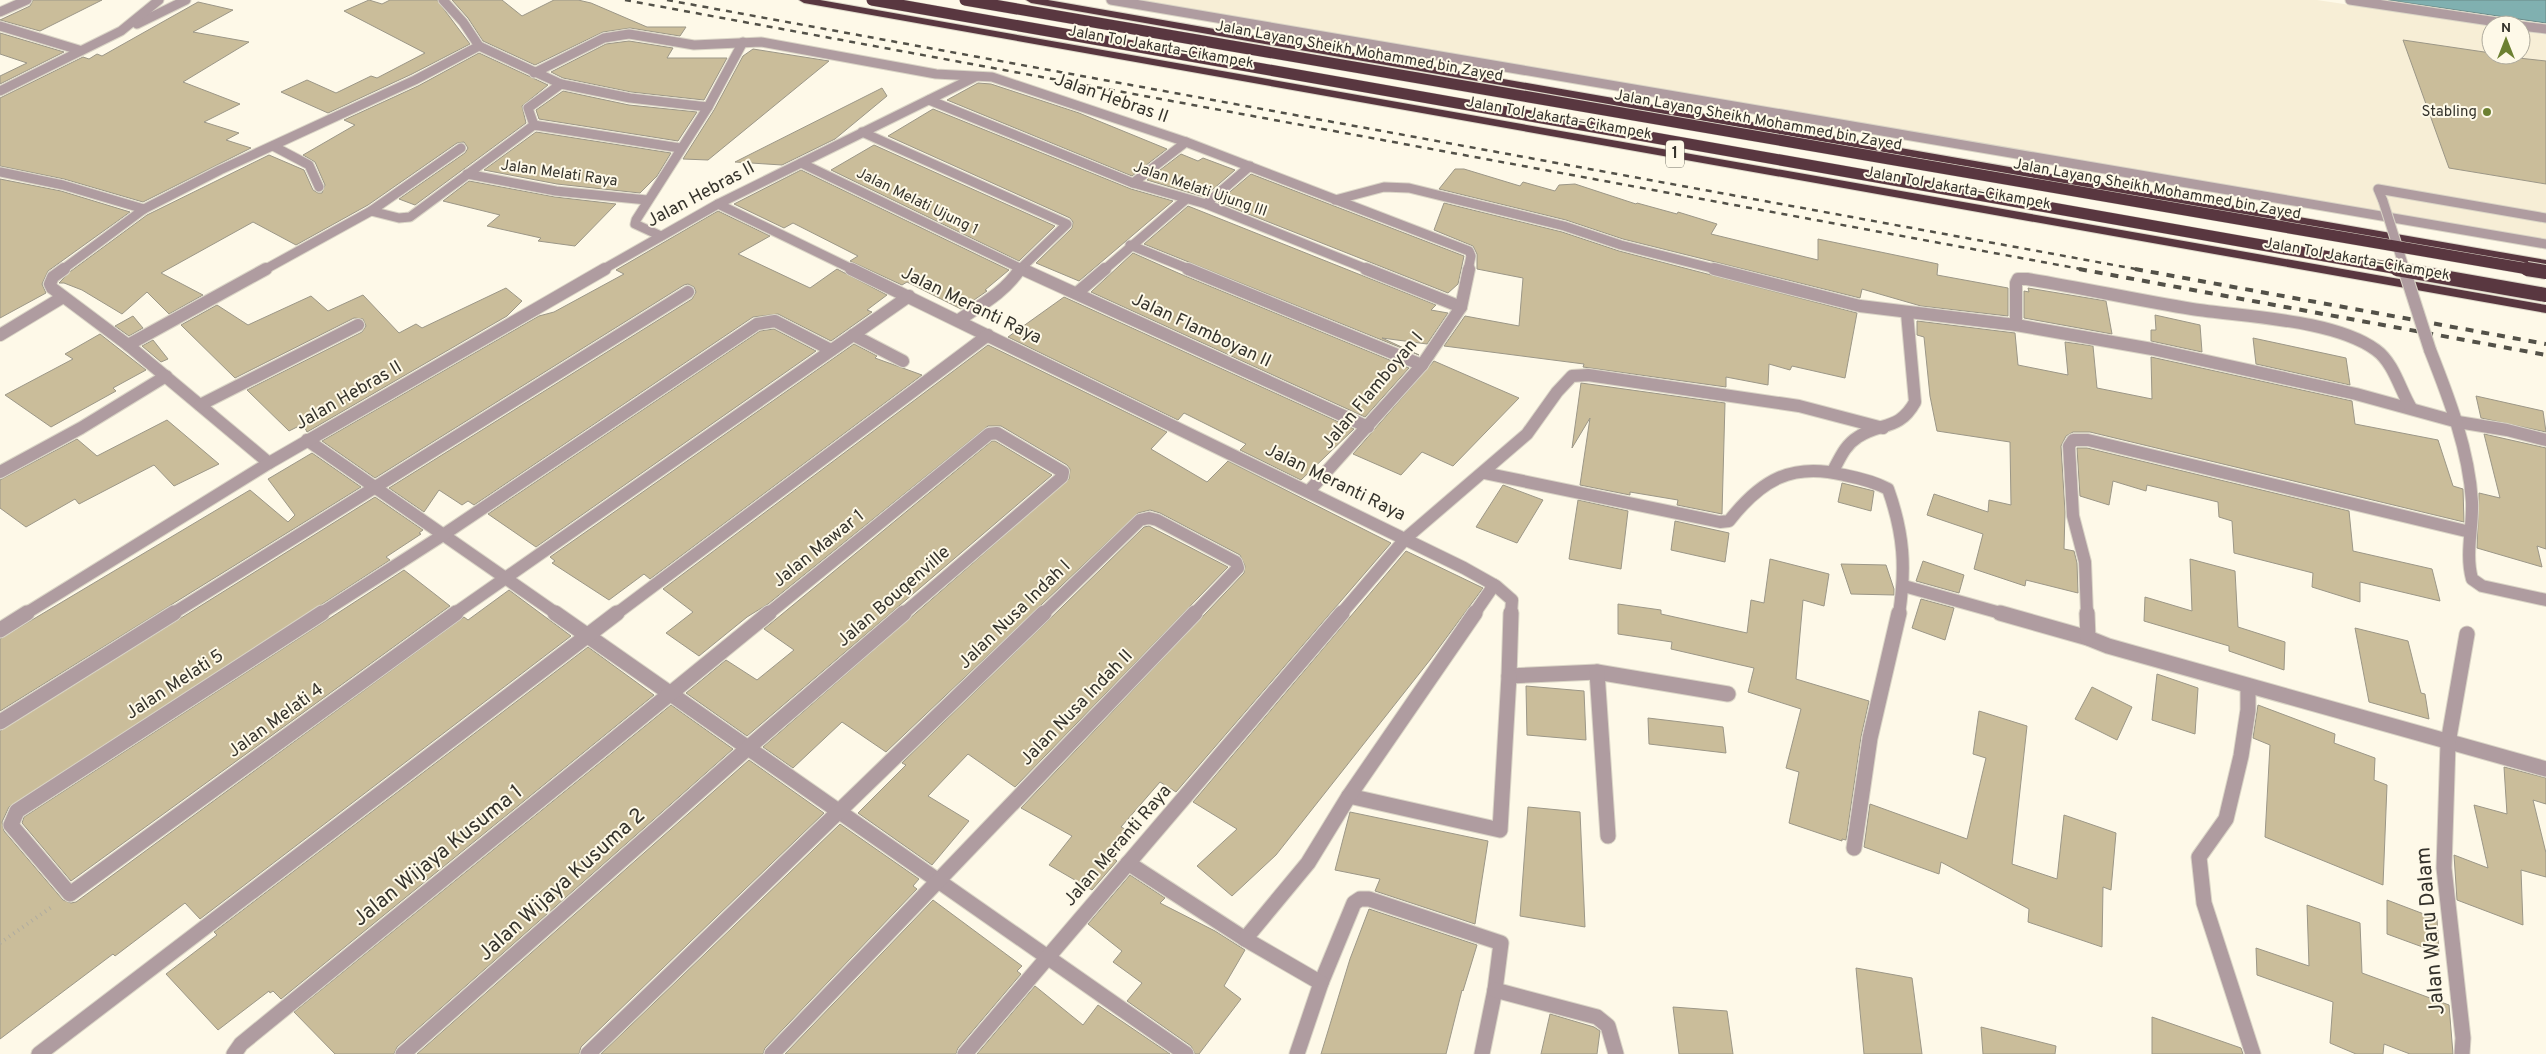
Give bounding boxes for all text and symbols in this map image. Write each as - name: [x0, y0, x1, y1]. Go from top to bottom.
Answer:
- north arrow: [2481, 15, 2531, 65]
- street label: Jalan Layang Sheikh Mohammed bin Zayed: [1214, 17, 1504, 87]
- text: N: [2501, 20, 2511, 37]
- street label: Jalan Tol Jakarta–Cikampek: [1067, 22, 1255, 74]
- street label: Jalan Hebras II: [1051, 69, 1171, 129]
- street label: Jalan Layang Sheikh Mohammed bin Zayed: [1613, 86, 1903, 156]
- street label: Jalan Tol Jakarta–Cikampek: [1465, 93, 1653, 145]
- place label: Stabling: [2421, 103, 2477, 122]
- marker: Stabling: [2481, 106, 2493, 118]
- road number: 1: [1666, 140, 1684, 168]
- street label: Jalan Layang Sheikh Mohammed bin Zayed: [2012, 155, 2302, 225]
- street label: Jalan Melati Raya: [499, 156, 619, 192]
- street label: Jalan Hebras II: [643, 157, 759, 233]
- street label: Jalan Melati Ujung III: [1130, 158, 1270, 222]
- street label: Jalan Tol Jakarta–Cikampek: [1864, 163, 2052, 215]
- street label: Jalan Melati Ujung 1: [853, 164, 981, 240]
- street label: Jalan Tol Jakarta–Cikampek: [2263, 234, 2451, 286]
- street label: Jalan Meranti Raya: [897, 262, 1045, 350]
- street label: Jalan Flamboyan II: [1127, 289, 1275, 373]
- street label: Jalan Flamboyan I: [1317, 327, 1429, 455]
- street label: Jalan Hebras II: [292, 356, 406, 436]
- street label: Jalan Meranti Raya: [1261, 439, 1409, 527]
- street label: Jalan Mawar 1: [768, 505, 870, 593]
- street label: Jalan Bougenville: [832, 541, 956, 653]
- street label: Jalan Nusa Indah I: [954, 556, 1076, 674]
- street label: Jalan Melati 5: [122, 645, 228, 725]
- street label: Jalan Nusa Indah II: [1016, 645, 1138, 771]
- street label: Jalan Melati 4: [224, 679, 328, 763]
- street label: Jalan Wijaya Kusuma 1: [347, 779, 529, 933]
- street label: Jalan Meranti Raya: [1059, 780, 1177, 912]
- street label: Jalan Wijaya Kusuma 2: [473, 803, 651, 967]
- street label: Jalan Waru Dalam: [2410, 846, 2452, 1016]

